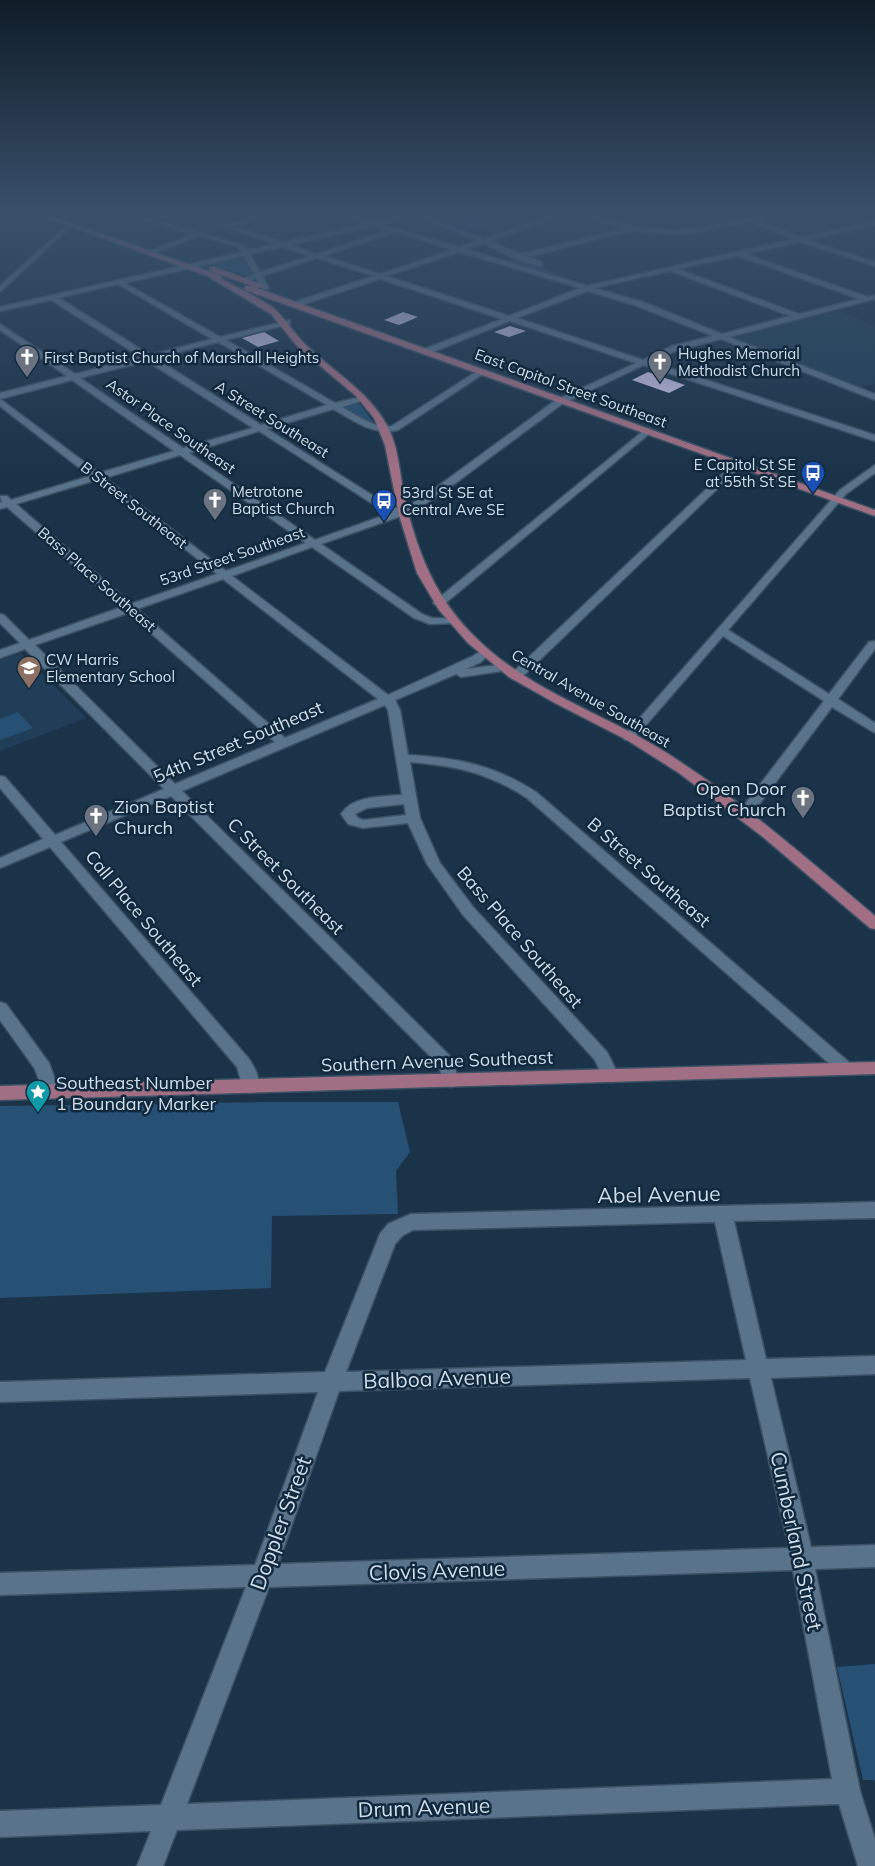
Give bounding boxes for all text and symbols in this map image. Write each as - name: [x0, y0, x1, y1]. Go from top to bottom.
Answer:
- church icon: First Baptist Church of Marshall Heights: [14, 344, 40, 378]
- street label: East Capitol Street Southeast: [472, 344, 670, 432]
- place label: Hughes Memorial Methodist Church: [678, 344, 800, 380]
- place label: First Baptist Church of Marshall Heights: [44, 348, 319, 367]
- church icon: Hughes Memorial Methodist Church: [647, 349, 673, 383]
- street label: Astor Place Southeast: [103, 374, 239, 478]
- street label: A Street Southeast: [212, 376, 332, 462]
- place label: E Capitol St SE at 55th St SE: [694, 455, 796, 491]
- street label: B Street Southeast: [77, 458, 191, 552]
- bus stop icon: E Capitol St SE at 55th St SE: [800, 460, 826, 494]
- place label: Metrotone Baptist Church: [232, 482, 335, 518]
- place label: 53rd St SE at Central Ave SE: [402, 483, 505, 519]
- church icon: Metrotone Baptist Church: [202, 487, 228, 521]
- bus stop icon: 53rd St SE at Central Ave SE: [371, 488, 397, 522]
- street label: 53rd Street Southeast: [157, 522, 307, 590]
- street label: Bass Place Southeast: [34, 523, 160, 635]
- street label: Central Avenue Southeast: [508, 645, 674, 751]
- place label: CW Harris Elementary School: [46, 650, 175, 686]
- school or university icon: CW Harris Elementary School: [16, 655, 42, 689]
- street label: 54th Street Southeast: [150, 696, 326, 788]
- place label: Open Door Baptist Church: [663, 777, 786, 821]
- church icon: Open Door Baptist Church: [790, 785, 816, 819]
- place label: Zion Baptist Church: [114, 795, 214, 839]
- church icon: Zion Baptist Church: [83, 803, 109, 837]
- street label: B Street Southeast: [583, 812, 715, 932]
- street label: C Street Southeast: [223, 813, 349, 939]
- street label: Call Place Southeast: [80, 845, 208, 991]
- street label: Bass Place Southeast: [452, 862, 588, 1012]
- street label: Southern Avenue Southeast: [321, 1045, 553, 1077]
- place label: Southeast Number 1 Boundary Marker: [56, 1071, 216, 1115]
- place icon: Southeast Number 1 Boundary Marker: [25, 1079, 51, 1113]
- street label: Abel Avenue: [597, 1180, 721, 1208]
- street label: Balboa Avenue: [363, 1362, 511, 1394]
- street label: Cumberland Street: [765, 1449, 829, 1633]
- street label: Doppler Street: [244, 1453, 316, 1593]
- street label: Clovis Avenue: [368, 1555, 506, 1585]
- street label: Drum Avenue: [357, 1792, 491, 1822]

